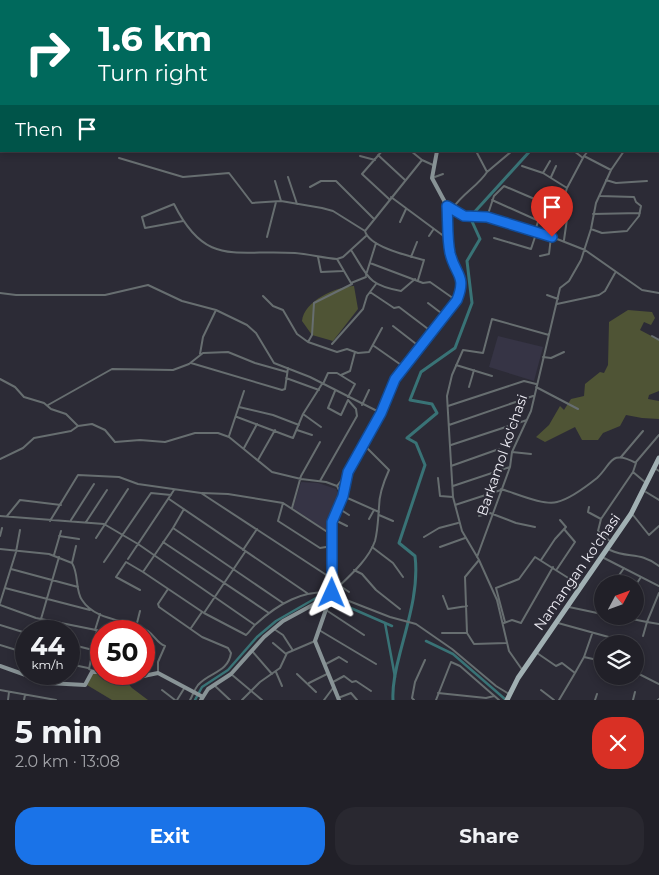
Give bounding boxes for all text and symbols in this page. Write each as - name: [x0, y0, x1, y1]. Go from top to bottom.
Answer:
- text: 1.6 km: [98, 17, 212, 60]
- icon: right: [15, 20, 80, 85]
- text: Turn right: [98, 60, 208, 87]
- icon: arrive: [73, 115, 101, 143]
- text: Then: [15, 118, 63, 141]
- pin: [531, 186, 573, 237]
- icon: arrive: [538, 193, 566, 221]
- street label: Barkamol ko'chasi: [473, 392, 531, 518]
- street label: Namangan ko'chasi: [530, 510, 624, 634]
- position arrow: [305, 566, 357, 618]
- north arrow: [594, 575, 644, 625]
- map controls: [594, 575, 644, 685]
- speed limit sign: 50: [90, 620, 155, 685]
- text: 44: [30, 631, 65, 661]
- button: layers: [594, 635, 644, 685]
- text: km/h: [31, 657, 64, 672]
- text: 5 min: [15, 714, 103, 751]
- button: close: [592, 717, 644, 769]
- text: 2.0 km · 13:08: [15, 752, 120, 771]
- button: Exit: [15, 807, 325, 865]
- button: Share: [335, 807, 644, 865]

